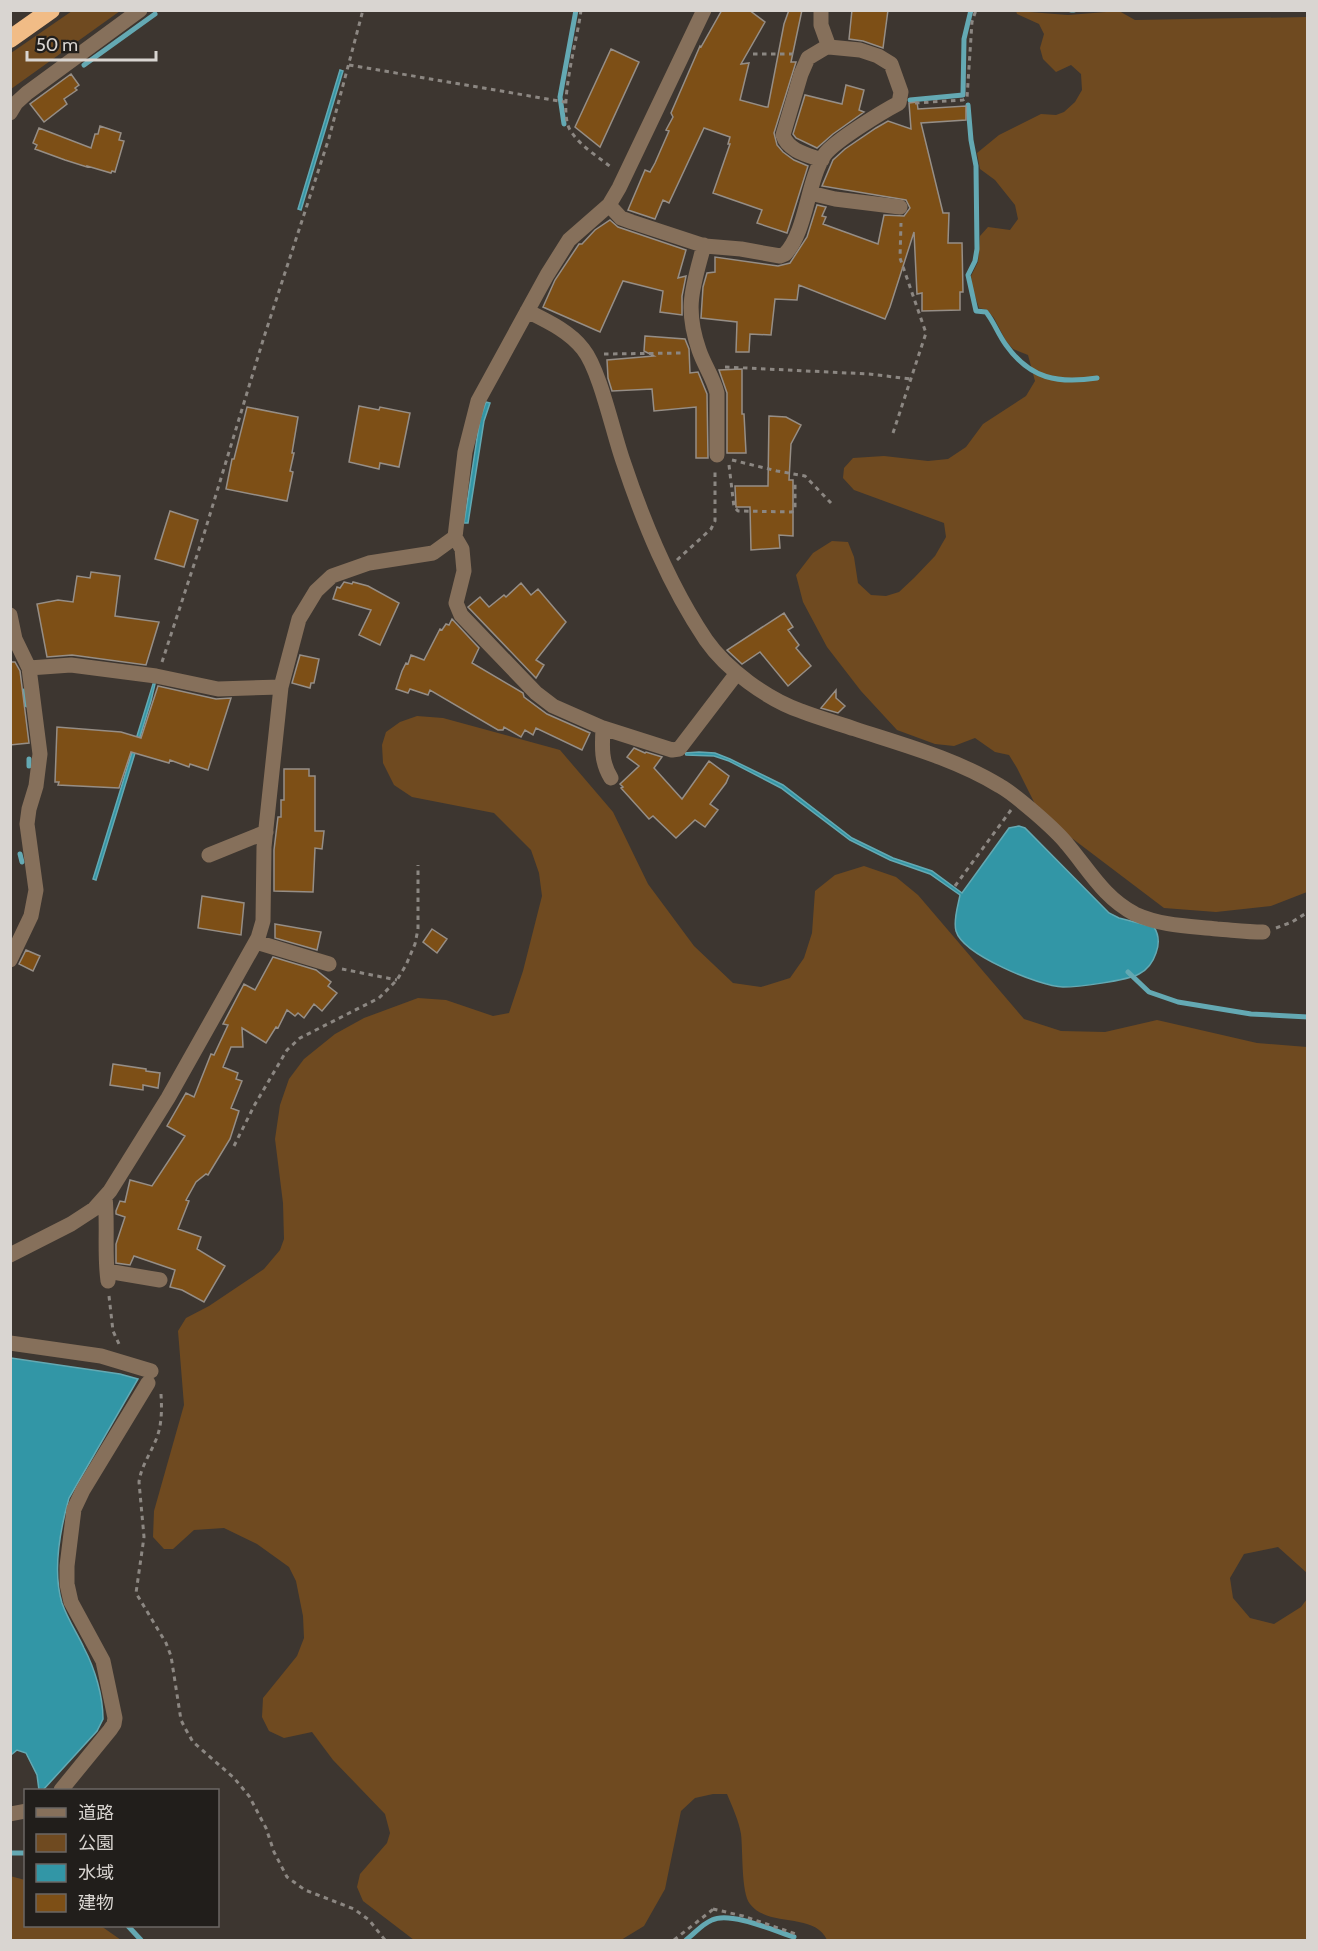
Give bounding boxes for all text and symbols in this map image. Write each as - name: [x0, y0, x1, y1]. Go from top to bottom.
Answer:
- scale bar: [27, 24, 156, 62]
- text: 50 m: [36, 34, 78, 56]
- legend: [24, 1789, 219, 1927]
- text: 道路: [78, 1802, 114, 1824]
- text: 公園: [78, 1832, 114, 1854]
- text: 水域: [78, 1862, 114, 1884]
- text: 建物: [78, 1892, 114, 1914]

